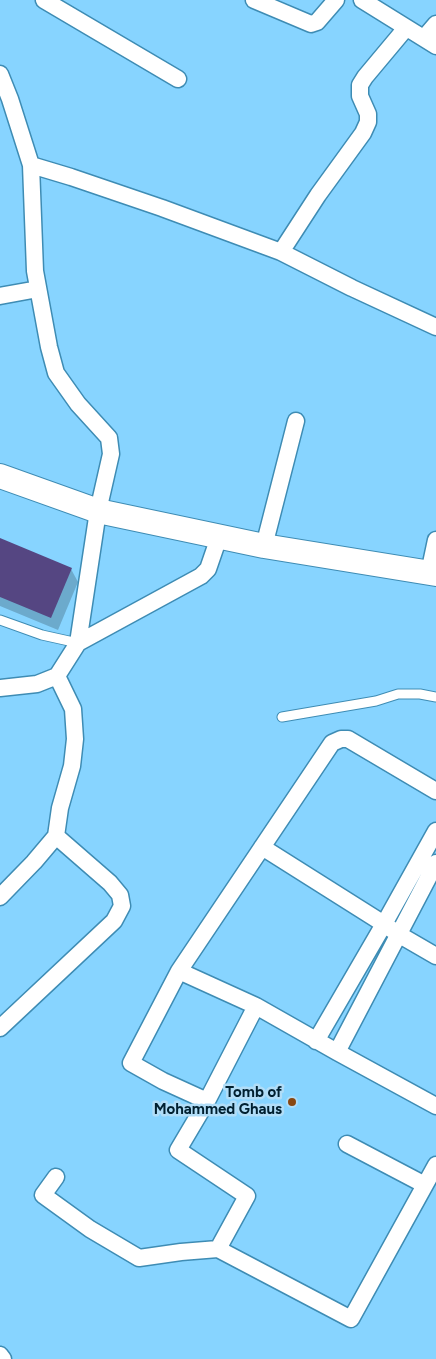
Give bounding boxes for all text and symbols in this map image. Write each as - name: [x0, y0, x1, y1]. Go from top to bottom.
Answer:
- place label: Tomb of Mohammed Ghaus: [154, 1084, 282, 1119]
- marker: Tomb of Mohammed Ghaus: [286, 1096, 298, 1108]

